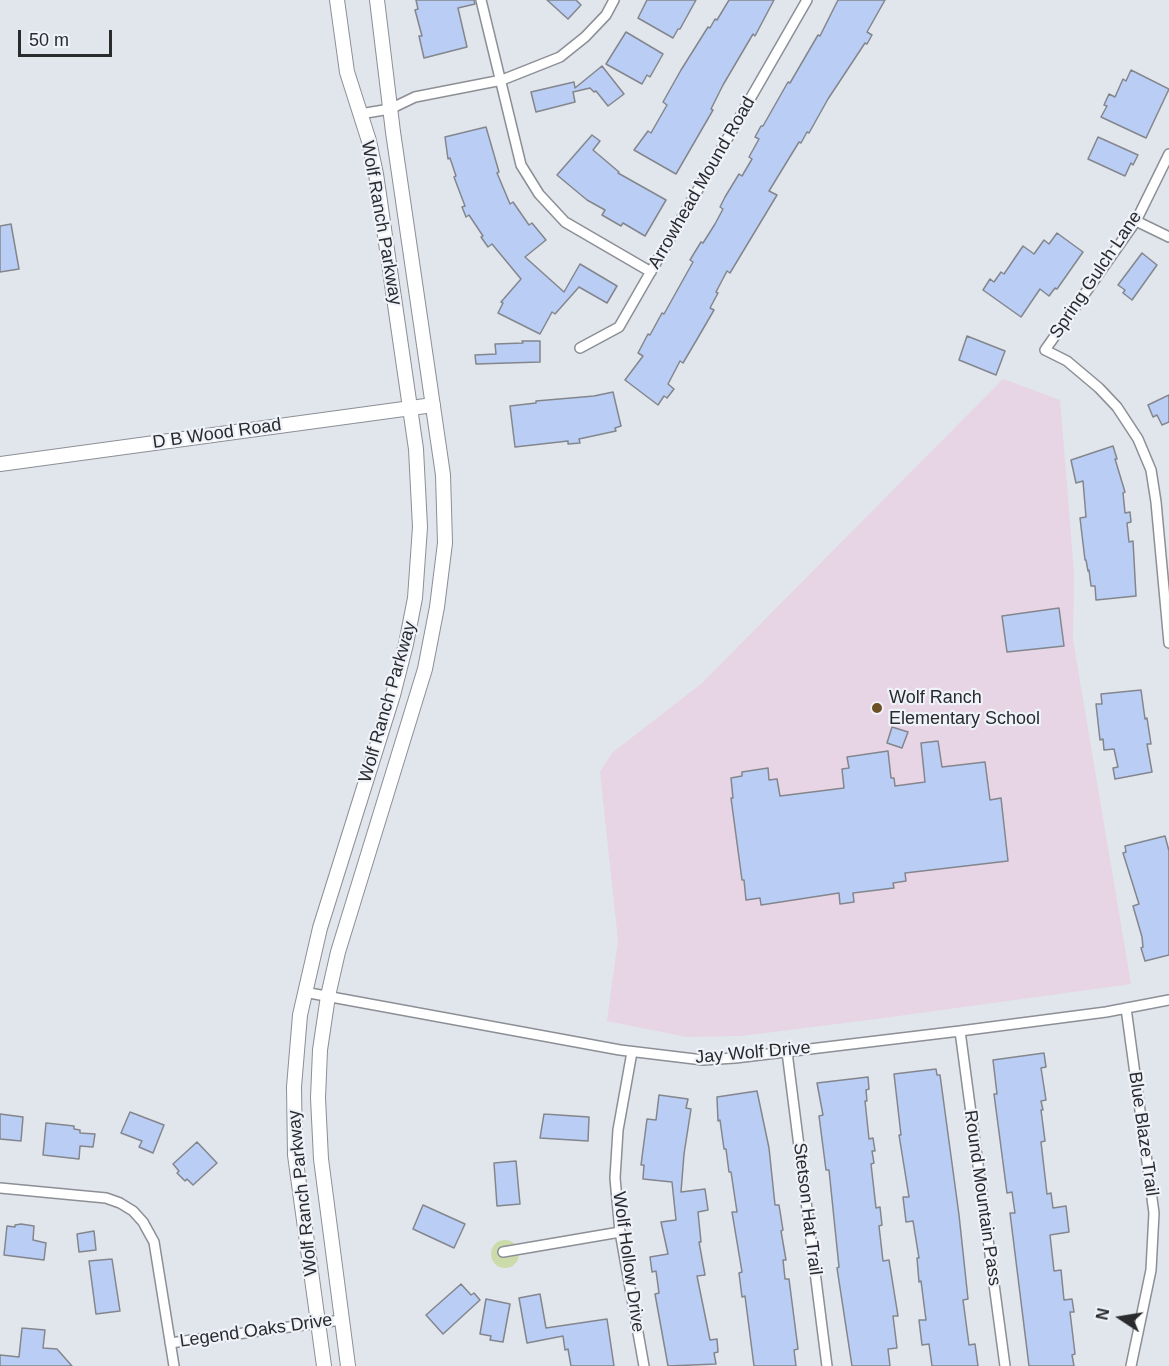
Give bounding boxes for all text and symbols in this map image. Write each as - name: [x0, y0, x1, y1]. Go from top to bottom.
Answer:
- scale bar: [21, 18, 116, 56]
- text: 50 m: [29, 30, 69, 50]
- street label: Arrowhead Mound Road: [644, 93, 760, 273]
- street label: Wolf Ranch Parkway: [356, 139, 406, 307]
- street label: Spring Gulch Lane: [1045, 207, 1147, 343]
- street label: D B Wood Road: [151, 414, 283, 454]
- street label: Wolf Ranch Parkway: [355, 619, 421, 785]
- place label: Wolf Ranch Elementary School: [889, 687, 1040, 730]
- marker: Wolf Ranch Elementary School: [870, 701, 884, 715]
- street label: Jay Wolf Drive: [694, 1037, 812, 1069]
- street label: Blue Blaze Trail: [1124, 1070, 1162, 1198]
- street label: Wolf Ranch Parkway: [284, 1109, 322, 1277]
- street label: Round Mountain Pass: [959, 1109, 1005, 1287]
- street label: Stetson Hat Trail: [788, 1141, 826, 1277]
- street label: Wolf Hollow Drive: [607, 1190, 649, 1334]
- north arrow: [1091, 1288, 1151, 1348]
- text: N: [1093, 1307, 1112, 1322]
- street label: Legend Oaks Drive: [178, 1310, 334, 1352]

